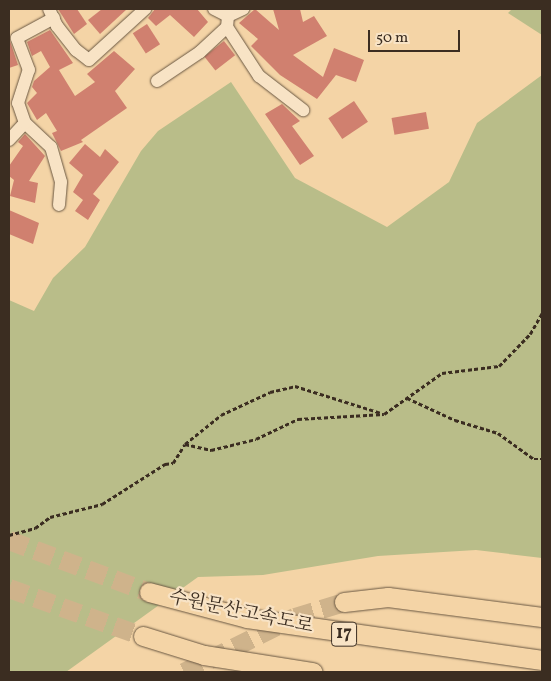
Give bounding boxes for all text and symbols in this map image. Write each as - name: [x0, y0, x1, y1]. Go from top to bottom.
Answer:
- scale bar: [371, 20, 464, 52]
- text: 50 m: [376, 28, 408, 49]
- street label: 수원문산고속도로: [167, 587, 315, 639]
- road number: 17: [330, 618, 358, 650]

